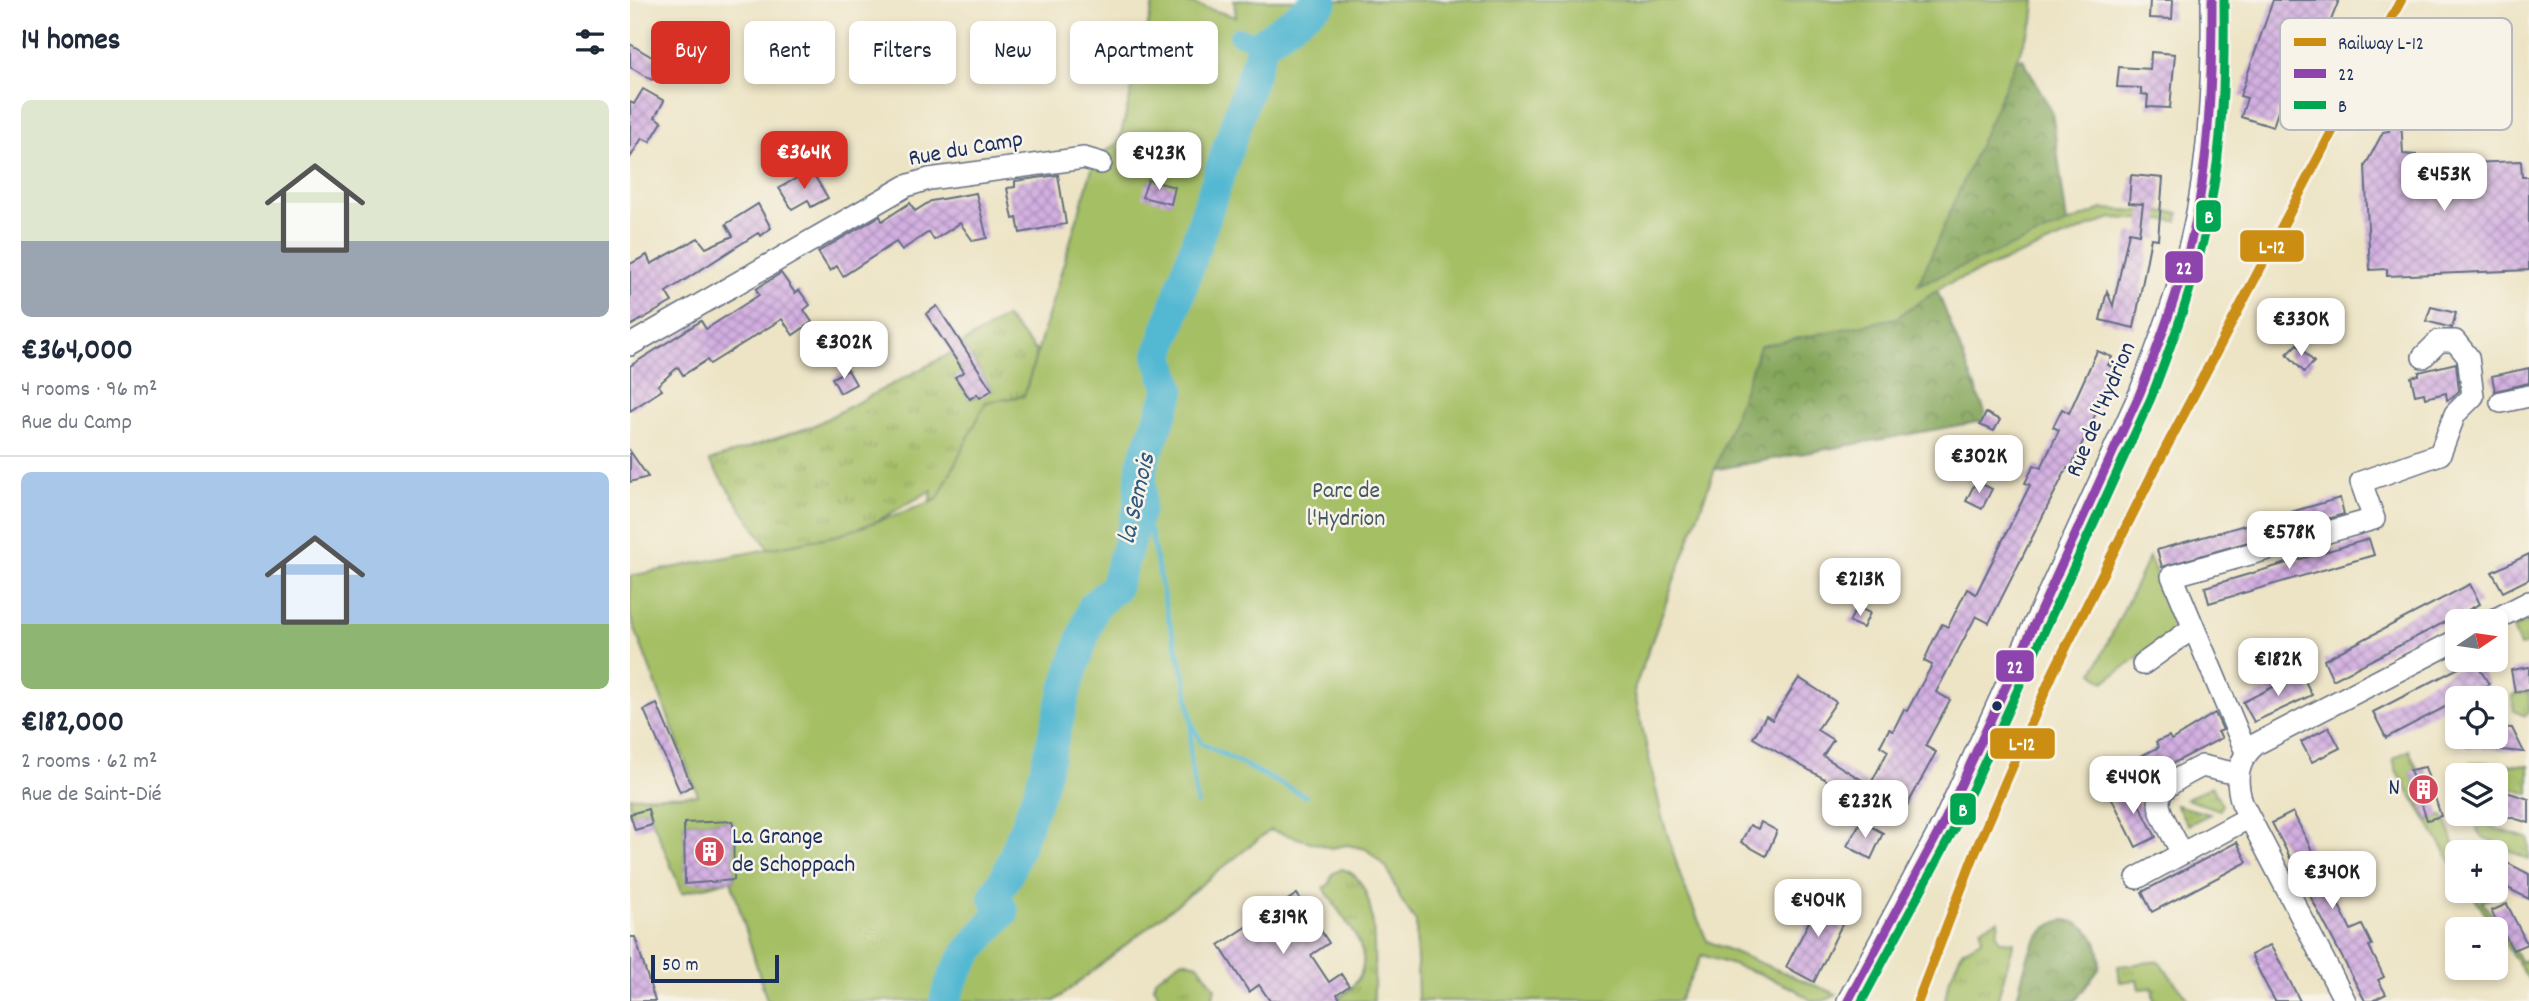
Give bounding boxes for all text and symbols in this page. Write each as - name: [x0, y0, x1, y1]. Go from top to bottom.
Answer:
- legend: [2280, 18, 2512, 130]
- text: 14 homes: [21, 21, 120, 64]
- chip: Buy: [651, 21, 730, 84]
- chip: Rent: [744, 21, 835, 84]
- chip: Filters: [849, 21, 956, 84]
- chip: New: [970, 21, 1056, 84]
- chip: Apartment: [1070, 21, 1218, 84]
- icon: filters: [571, 23, 609, 61]
- text: Railway L-12: [2338, 32, 2424, 59]
- text: 22: [2338, 63, 2355, 90]
- text: B: [2338, 95, 2347, 122]
- street label: Rue du Camp: [906, 123, 1026, 177]
- pin: €364K: [755, 132, 853, 191]
- pin: €423K: [1110, 132, 1208, 192]
- text: €364K: [777, 137, 831, 170]
- text: €423K: [1132, 138, 1186, 171]
- icon: home: [252, 145, 378, 271]
- pin: €453K: [2395, 154, 2493, 213]
- text: €453K: [2417, 159, 2471, 192]
- line badge: B: [2195, 199, 2222, 233]
- text: B: [2204, 206, 2214, 233]
- line badge: L-12: [2239, 229, 2305, 263]
- text: L-12: [2259, 236, 2285, 263]
- line badge: 22: [2164, 250, 2204, 284]
- text: 22: [2176, 257, 2192, 284]
- pin: €330K: [2252, 298, 2350, 358]
- text: €330K: [2273, 304, 2329, 337]
- pin: €302K: [795, 322, 893, 381]
- text: €302K: [816, 327, 872, 360]
- text: €364,000: [21, 331, 133, 374]
- street label: Rue de l'Hydrion: [2058, 337, 2146, 483]
- text: 4 rooms · 96 m²: [21, 374, 157, 407]
- text: Rue du Camp: [21, 407, 132, 440]
- pin: €302K: [1930, 435, 2028, 495]
- text: €302K: [1951, 441, 2007, 474]
- water label: la Semois: [1110, 449, 1167, 548]
- park label: Parc de l'Hydrion: [1307, 475, 1385, 537]
- pin: €578K: [2240, 512, 2338, 571]
- icon: home: [252, 517, 378, 643]
- text: €578K: [2263, 517, 2315, 550]
- pin: €213K: [1811, 558, 1909, 618]
- text: €213K: [1836, 564, 1884, 597]
- north arrow: [2445, 609, 2508, 672]
- map controls: [2445, 609, 2508, 980]
- pin: €182K: [2229, 638, 2327, 698]
- text: €182K: [2254, 644, 2302, 677]
- line badge: 22: [1995, 649, 2035, 683]
- text: 22: [2007, 656, 2023, 683]
- button: locate: [2445, 686, 2508, 749]
- unlabelled marker: [1990, 699, 2004, 713]
- text: €182,000: [21, 703, 124, 746]
- line badge: L-12: [1989, 727, 2056, 760]
- text: L-12: [2009, 733, 2035, 760]
- text: 2 rooms · 62 m²: [21, 746, 157, 779]
- pin: €440K: [2084, 756, 2182, 816]
- text: €440K: [2105, 762, 2161, 795]
- button: layers: [2445, 763, 2508, 826]
- place label: N: [2388, 772, 2400, 806]
- building icon: N: [2406, 772, 2440, 806]
- text: Rue de Saint-Dié: [21, 779, 162, 812]
- pin: €232K: [1816, 780, 1914, 840]
- text: €232K: [1838, 786, 1892, 819]
- line badge: B: [1949, 792, 1977, 826]
- text: B: [1958, 799, 1968, 826]
- place label: La Grange de Schoppach: [732, 821, 855, 883]
- building icon: La Grange de Schoppach: [692, 835, 726, 869]
- button: +: [2445, 840, 2508, 903]
- pin: €340K: [2283, 852, 2381, 911]
- text: €340K: [2304, 857, 2360, 890]
- pin: €404K: [1769, 880, 1867, 939]
- text: €404K: [1790, 885, 1846, 918]
- pin: €319K: [1234, 897, 1332, 956]
- text: €319K: [1258, 902, 1308, 935]
- button: −: [2445, 917, 2508, 980]
- scale bar: [651, 952, 779, 984]
- text: 50 m: [662, 953, 699, 980]

